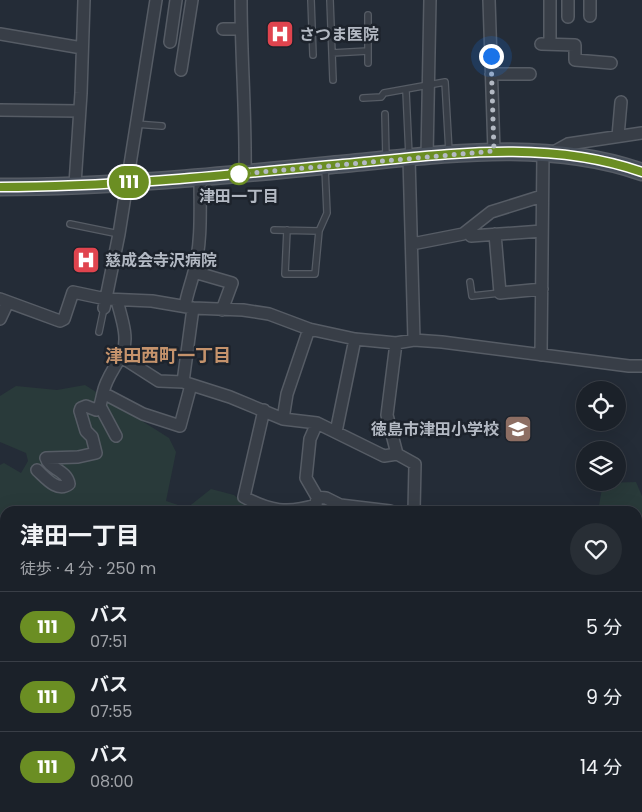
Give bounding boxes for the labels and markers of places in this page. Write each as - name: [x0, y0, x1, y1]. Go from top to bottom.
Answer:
- hospital icon: さつま医院: [265, 19, 295, 49]
- place label: さつま医院: [299, 23, 379, 46]
- marker: 津田一丁目: [228, 163, 250, 185]
- place label: 津田一丁目: [199, 185, 279, 208]
- hospital icon: 慈成会寺沢病院: [71, 245, 101, 275]
- place label: 慈成会寺沢病院: [105, 249, 217, 272]
- school or university icon: 徳島市津田小学校: [503, 414, 533, 444]
- place label: 徳島市津田小学校: [371, 418, 499, 441]

